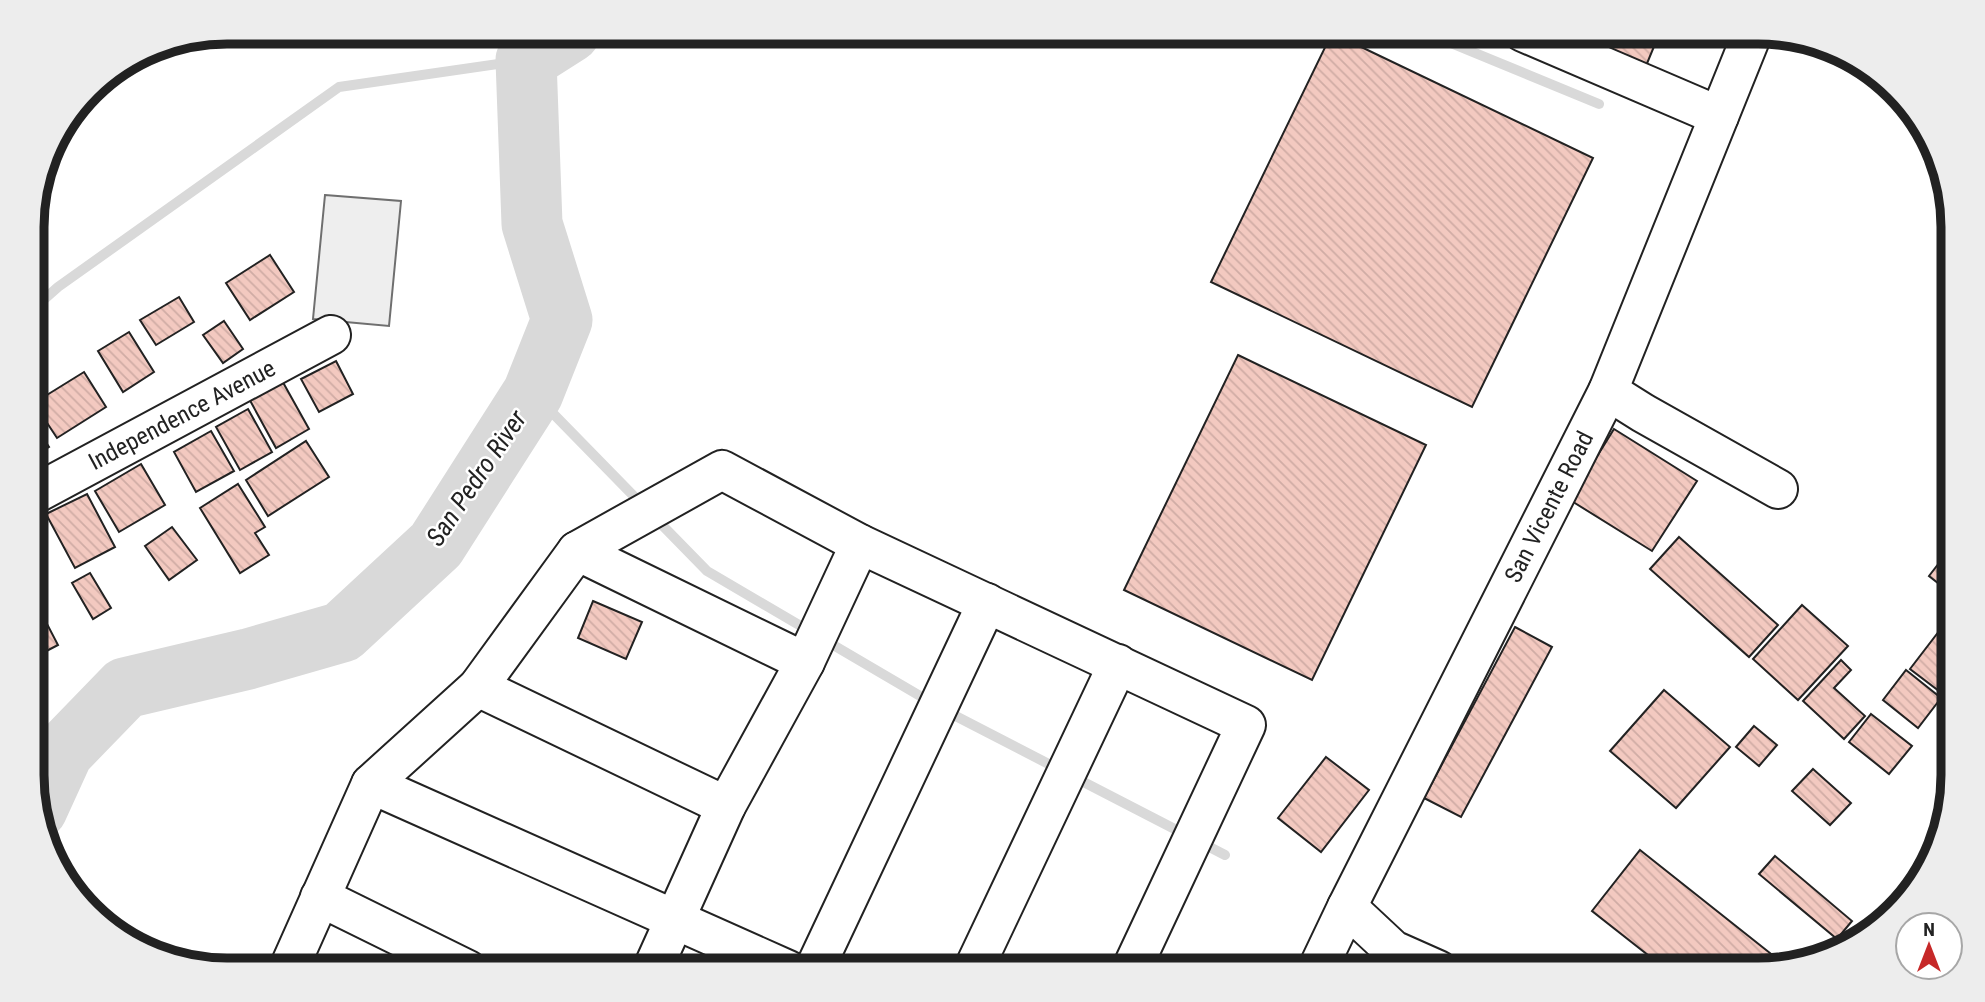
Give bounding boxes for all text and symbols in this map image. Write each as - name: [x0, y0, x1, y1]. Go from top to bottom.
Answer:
- street label: Independence Avenue: [84, 354, 280, 476]
- water label: San Pedro River: [420, 404, 533, 551]
- street label: San Vicente Road: [1499, 427, 1599, 587]
- north arrow: [1894, 911, 1964, 981]
- text: N: [1923, 918, 1935, 941]

